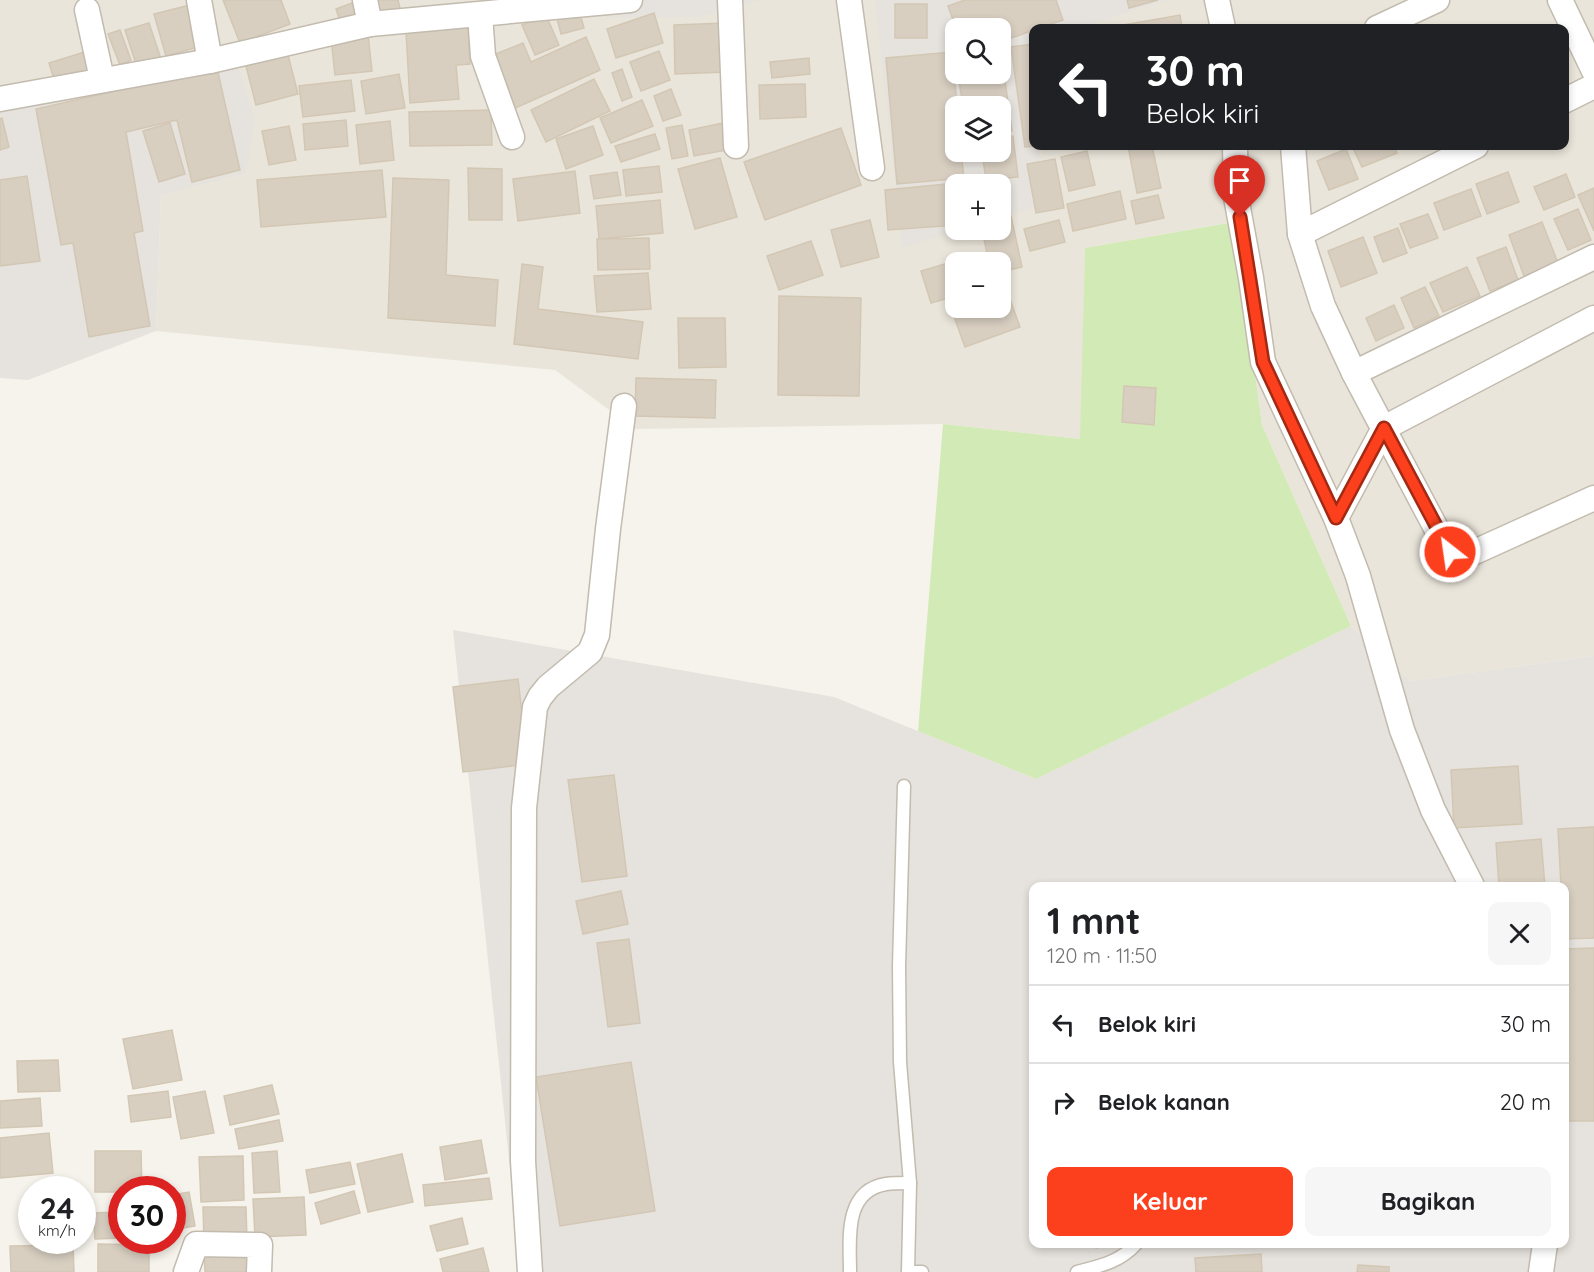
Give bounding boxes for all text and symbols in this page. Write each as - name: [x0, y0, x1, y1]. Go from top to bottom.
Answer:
- map controls: [945, 18, 1011, 318]
- button: search: [945, 18, 1011, 84]
- text: 30 m: [1146, 44, 1245, 97]
- icon: left: [1047, 48, 1125, 126]
- button: layers: [945, 96, 1011, 162]
- text: Belok kiri: [1146, 96, 1259, 130]
- pin: [1214, 155, 1265, 217]
- icon: arrive: [1223, 164, 1256, 197]
- button: +: [945, 174, 1011, 240]
- button: −: [945, 252, 1011, 318]
- position arrow: [1418, 520, 1482, 584]
- text: 1 mnt: [1047, 898, 1140, 943]
- button: close: [1488, 902, 1551, 965]
- text: 120 m · 11:50: [1047, 943, 1157, 968]
- icon: left: [1047, 1008, 1080, 1041]
- text: Belok kiri: [1098, 1010, 1196, 1038]
- text: 30 m: [1500, 1010, 1551, 1038]
- icon: right: [1047, 1086, 1080, 1119]
- text: Belok kanan: [1098, 1088, 1230, 1116]
- text: 20 m: [1500, 1088, 1551, 1116]
- button: Keluar: [1047, 1167, 1293, 1236]
- button: Bagikan: [1305, 1167, 1551, 1236]
- speed limit sign: 30: [108, 1176, 186, 1254]
- text: 24: [40, 1189, 74, 1227]
- text: km/h: [38, 1221, 76, 1240]

